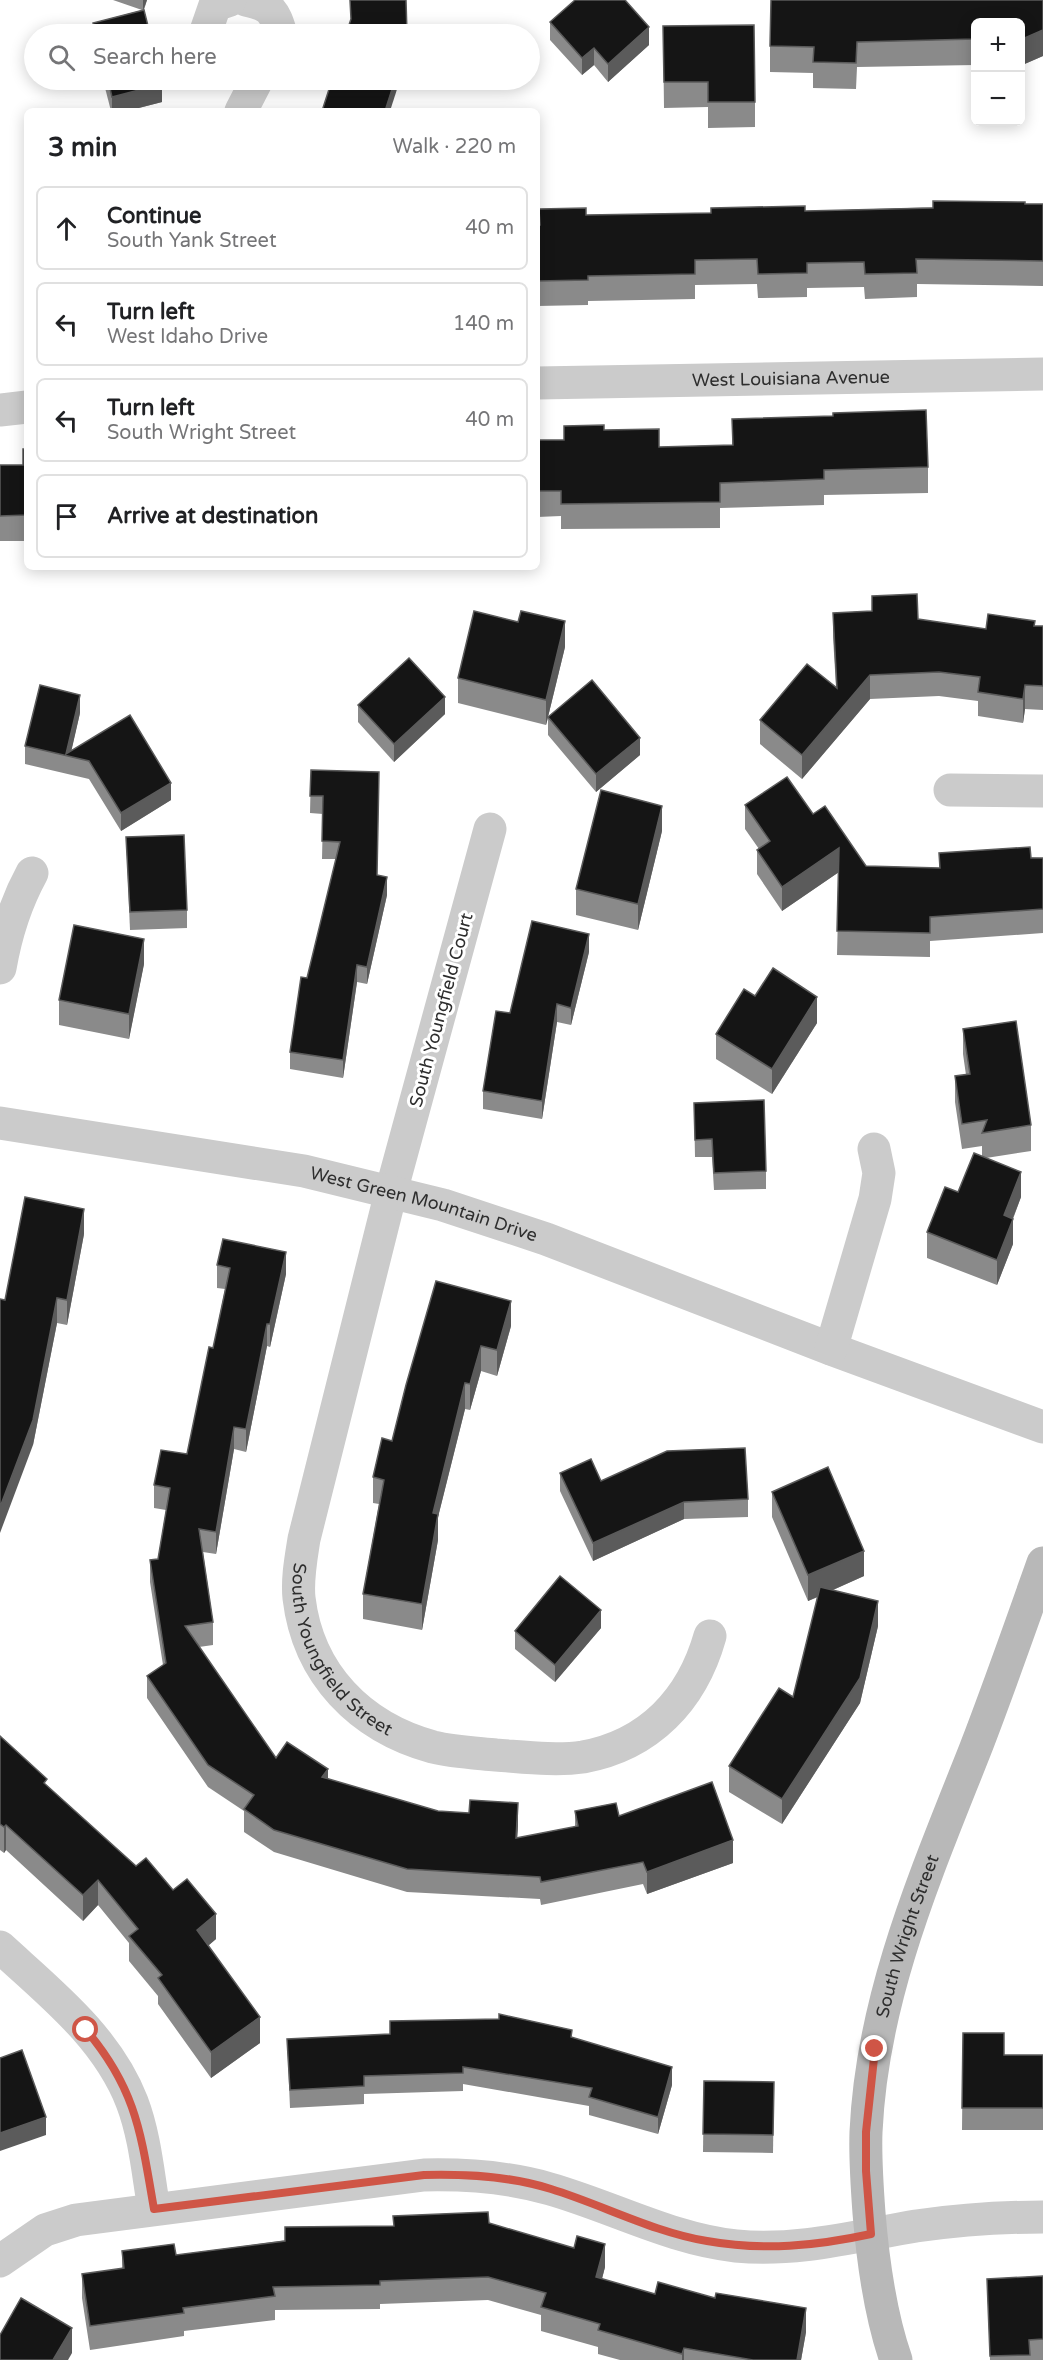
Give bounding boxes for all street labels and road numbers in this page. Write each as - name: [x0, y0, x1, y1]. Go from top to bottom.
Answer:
- street label: West Louisiana Avenue: [692, 366, 890, 391]
- street label: South Youngfield Court: [404, 910, 478, 1109]
- street label: West Green Mountain Drive: [308, 1162, 540, 1246]
- street label: South Youngfield Street: [287, 1562, 396, 1740]
- street label: South Wright Street: [871, 1851, 944, 2020]

